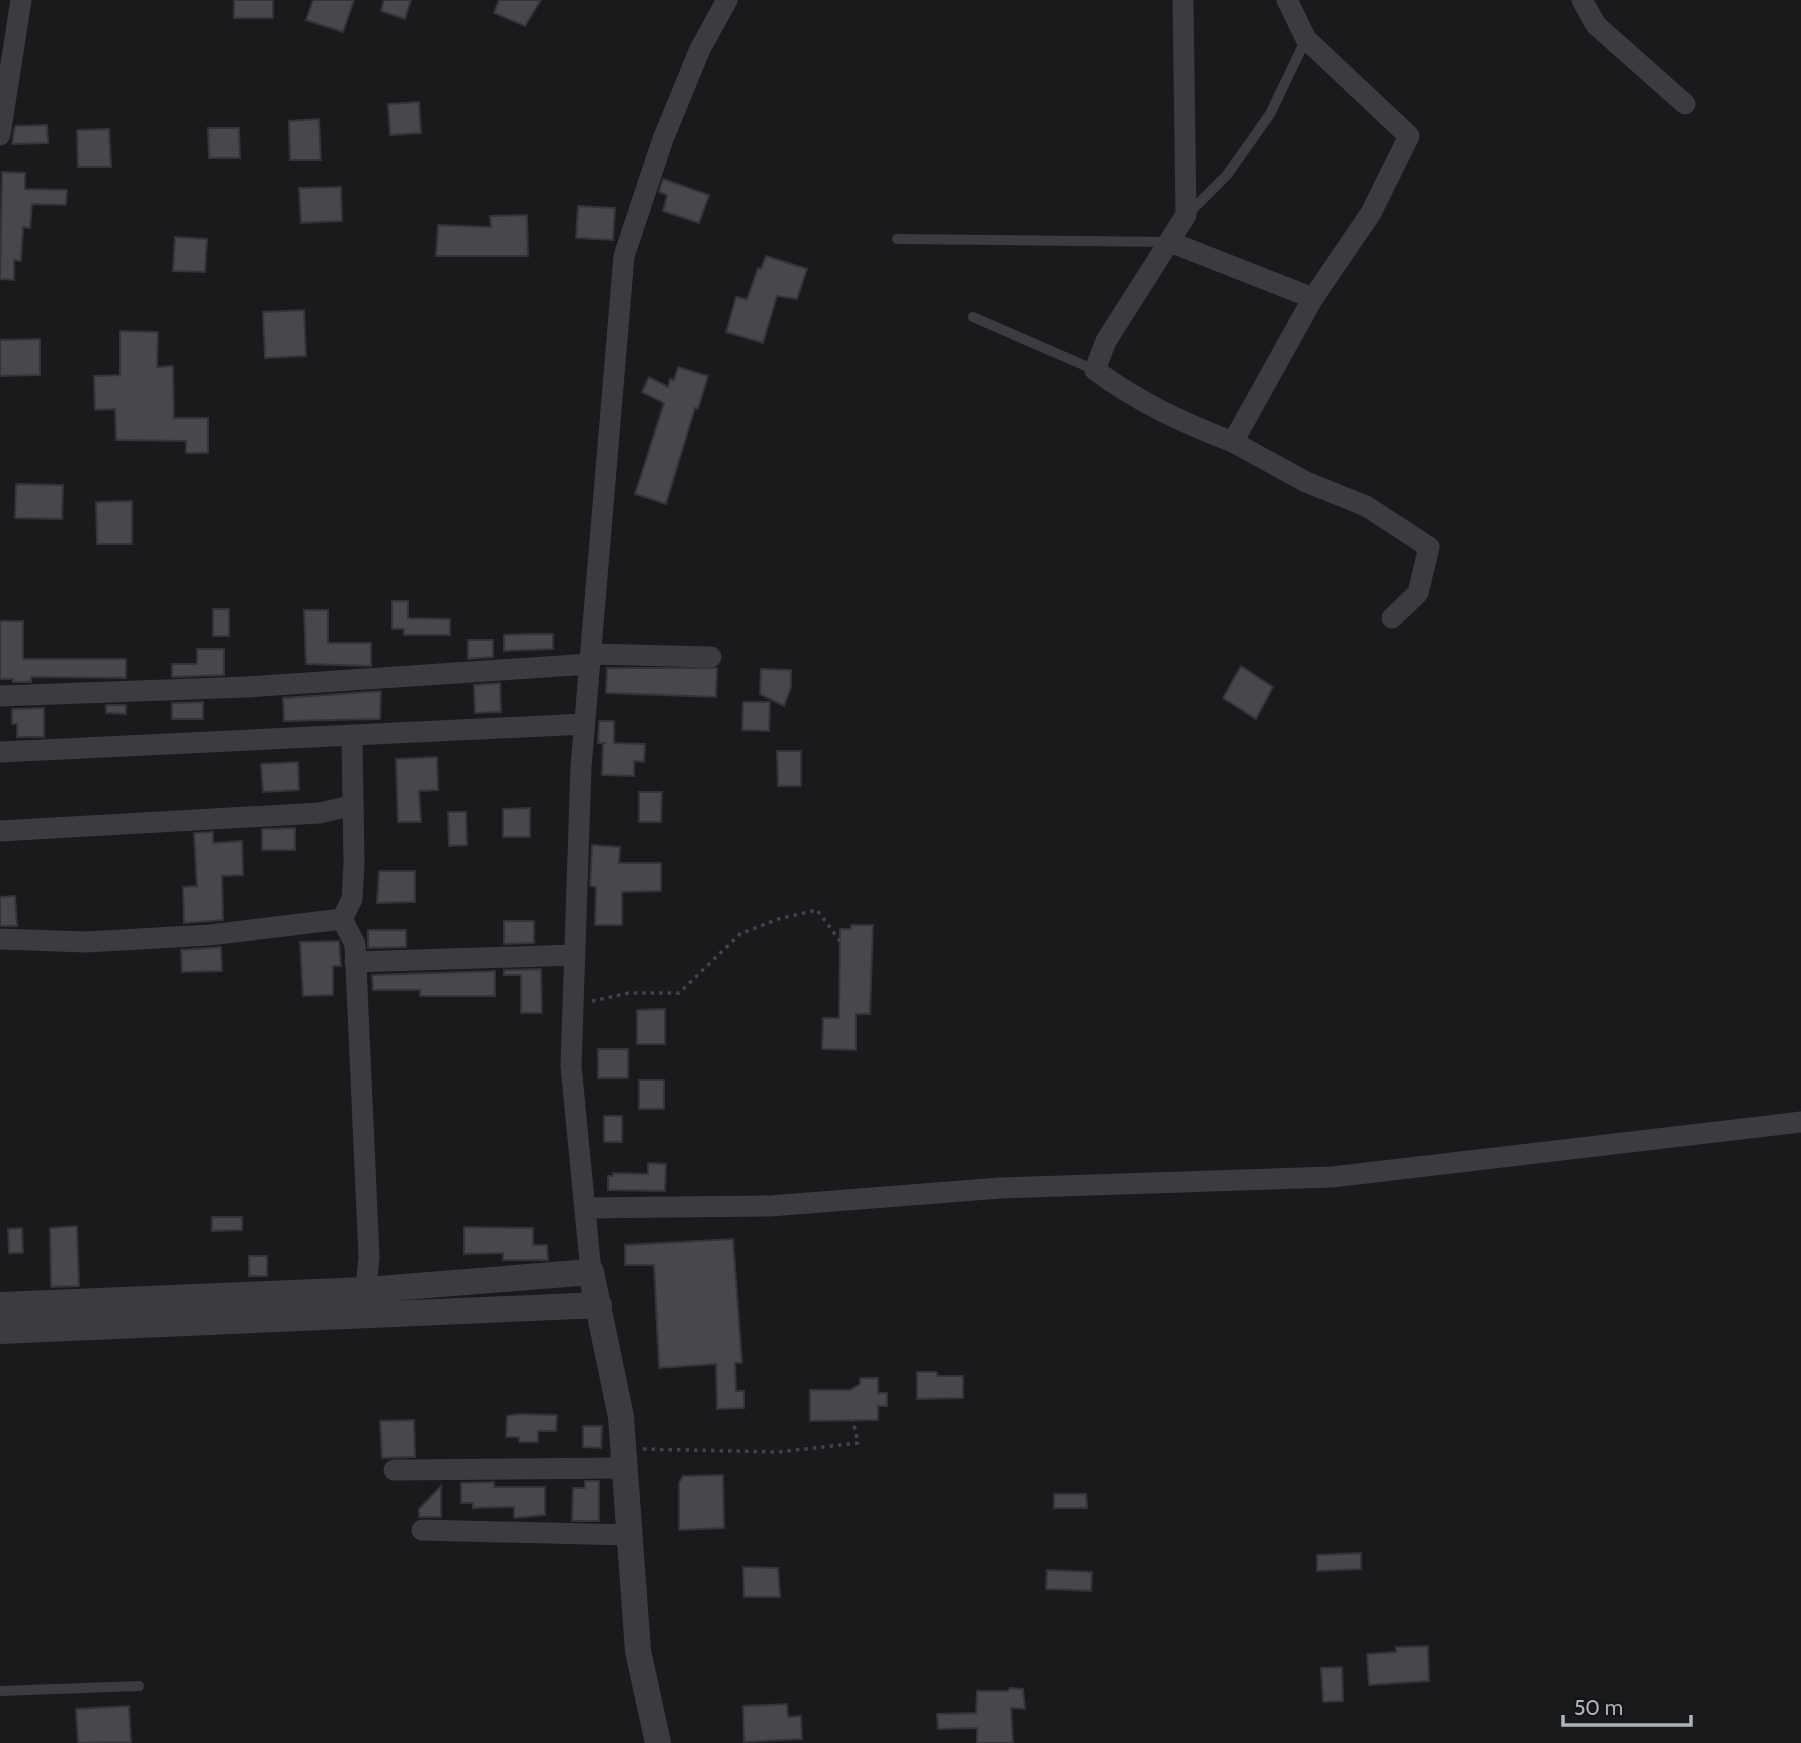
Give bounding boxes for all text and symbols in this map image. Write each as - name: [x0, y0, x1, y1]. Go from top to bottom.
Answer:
- scale bar: [1563, 1684, 1691, 1728]
- text: 50 m: [1574, 1695, 1623, 1720]

